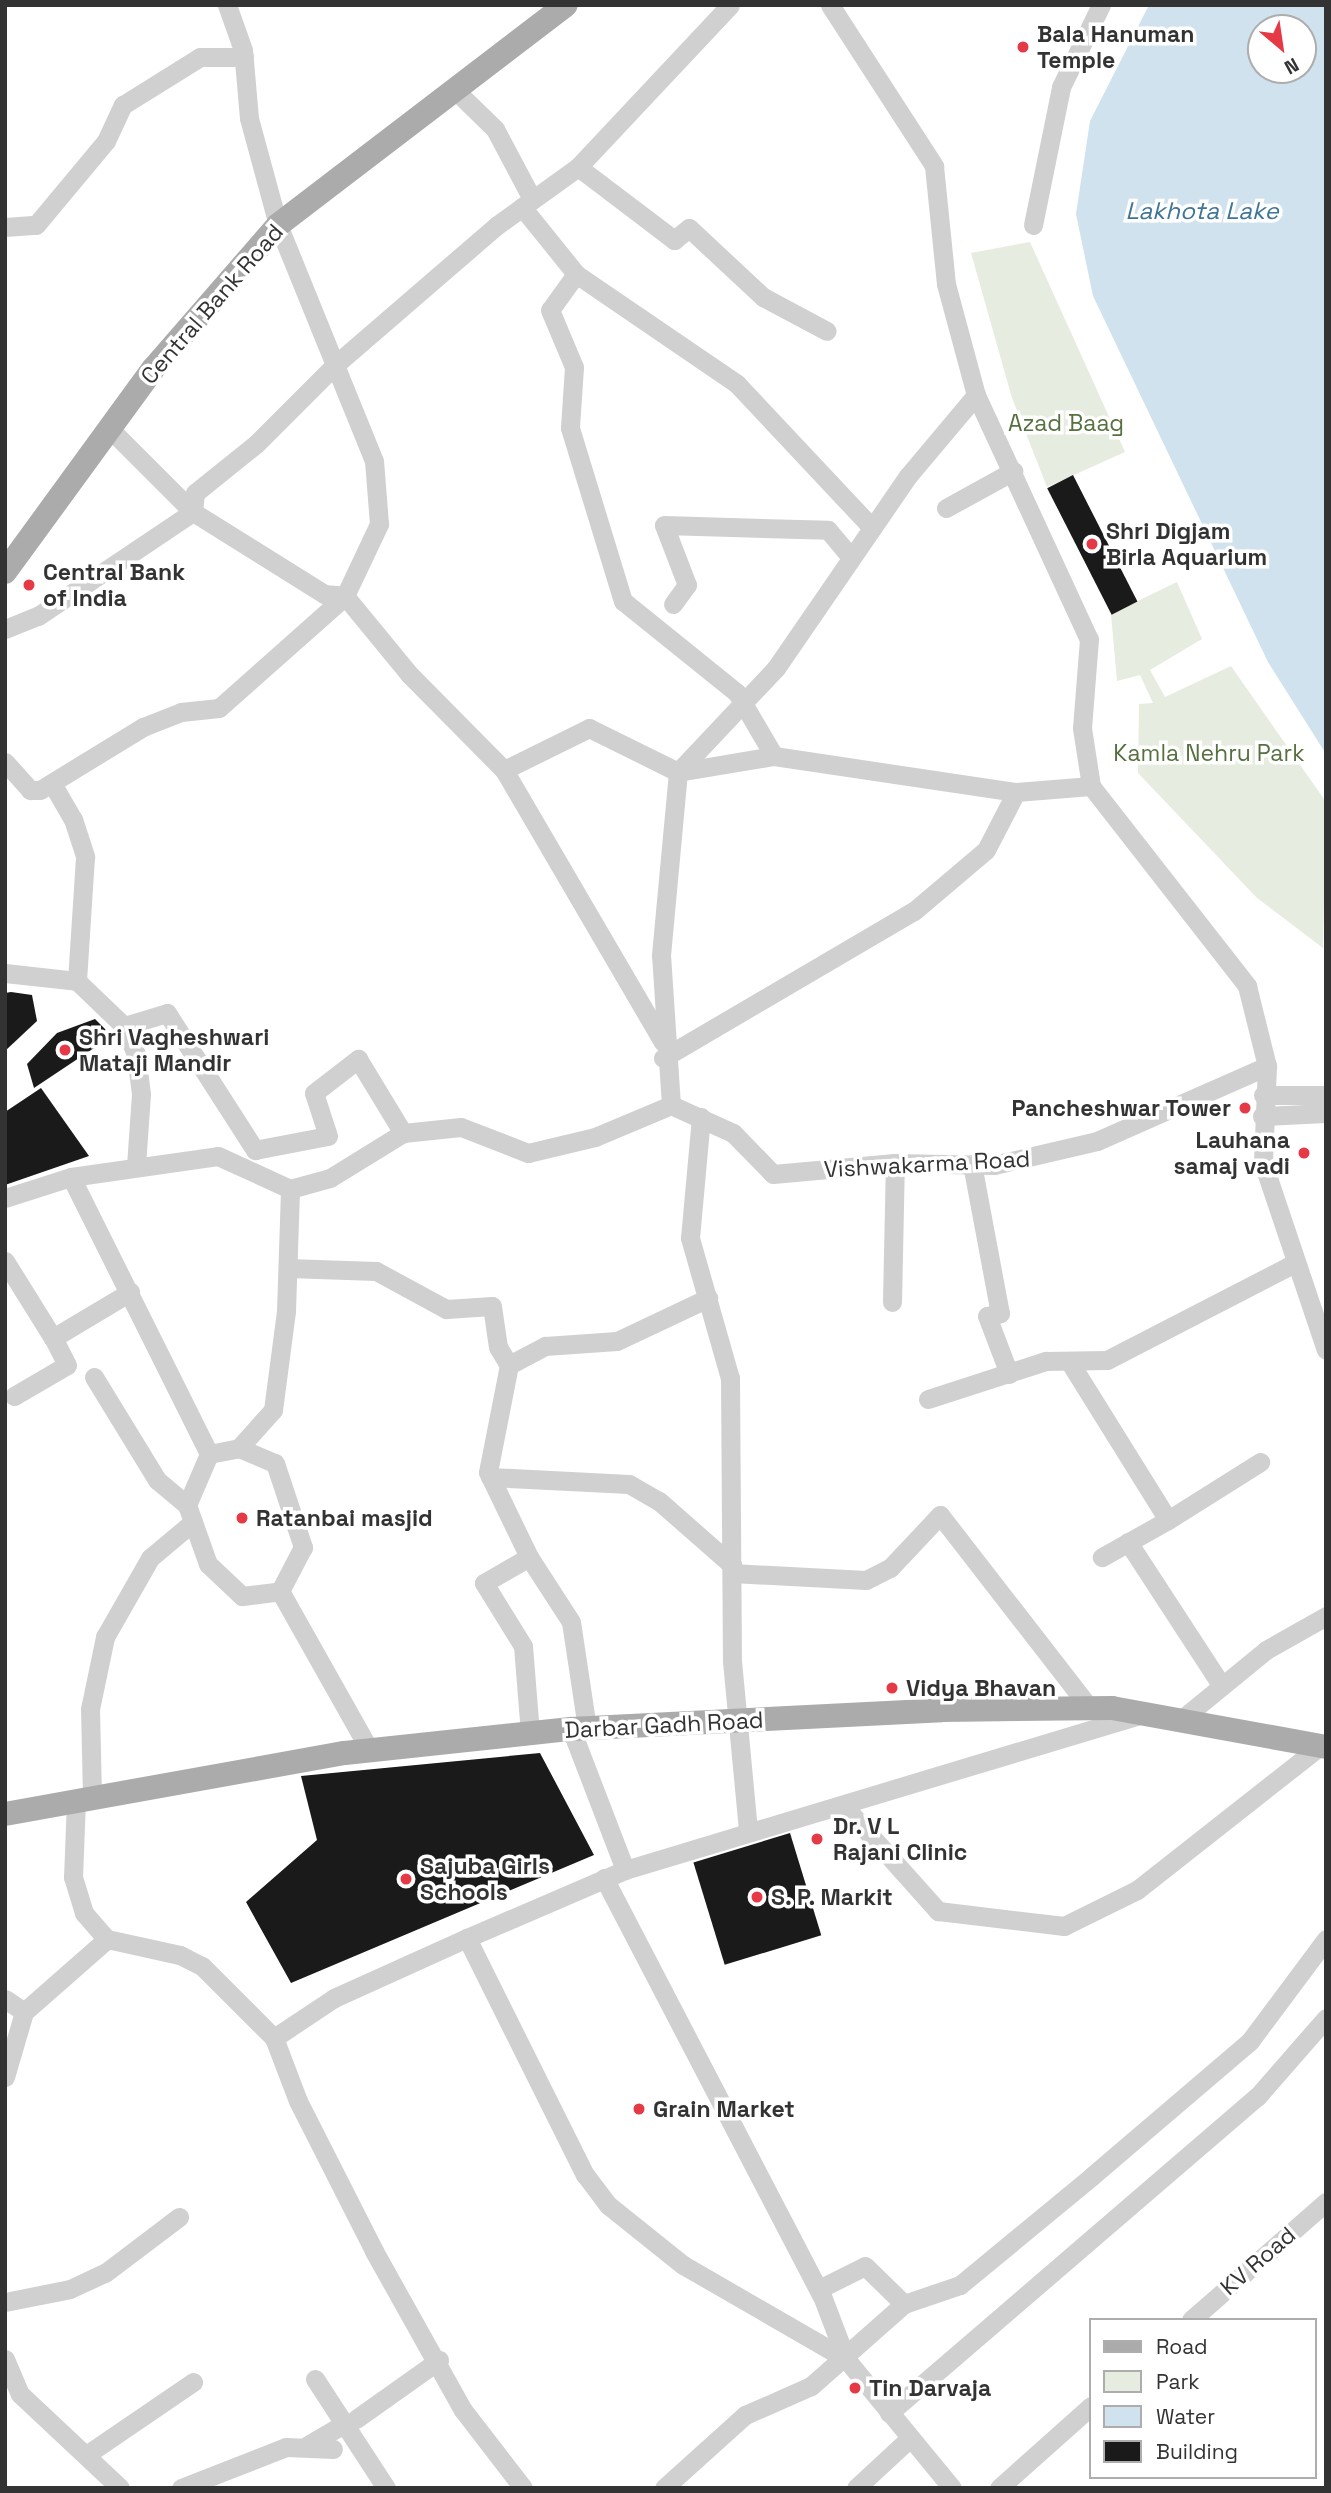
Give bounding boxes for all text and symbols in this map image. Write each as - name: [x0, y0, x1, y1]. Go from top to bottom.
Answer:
- north arrow: [1247, 14, 1317, 84]
- place label: Bala Hanuman Temple: [1037, 20, 1194, 74]
- marker: Bala Hanuman Temple: [1015, 39, 1031, 55]
- text: N: [1280, 52, 1303, 80]
- water label: Lakhota Lake: [1125, 197, 1279, 225]
- street label: Central Bank Road: [135, 218, 289, 390]
- park label: Azad Baag: [1008, 409, 1124, 437]
- place label: Shri Digjam Birla Aquarium: [1106, 517, 1268, 571]
- marker: Shri Digjam Birla Aquarium: [1084, 536, 1100, 552]
- place label: Central Bank of India: [43, 558, 185, 612]
- marker: Central Bank of India: [21, 577, 37, 593]
- park label: Kamla Nehru Park: [1113, 739, 1305, 767]
- place label: Shri Vagheshwari Mataji Mandir: [79, 1023, 270, 1077]
- marker: Shri Vagheshwari Mataji Mandir: [57, 1042, 73, 1058]
- place label: Pancheshwar Tower: [1011, 1094, 1231, 1122]
- marker: Pancheshwar Tower: [1237, 1100, 1253, 1116]
- place label: Lauhana samaj vadi: [1174, 1126, 1290, 1180]
- street label: Vishwakarma Road: [823, 1145, 1031, 1183]
- marker: Lauhana samaj vadi: [1296, 1145, 1312, 1161]
- place label: Ratanbai masjid: [256, 1504, 433, 1532]
- marker: Ratanbai masjid: [234, 1510, 250, 1526]
- place label: Vidya Bhavan: [906, 1674, 1056, 1702]
- marker: Vidya Bhavan: [884, 1680, 900, 1696]
- street label: Darbar Gadh Road: [564, 1706, 764, 1744]
- place label: Dr. V L Rajani Clinic: [833, 1812, 967, 1866]
- marker: Dr. V L Rajani Clinic: [807, 1829, 827, 1849]
- place label: Sajuba Girls Schools: [420, 1852, 550, 1906]
- marker: Sajuba Girls Schools: [398, 1871, 414, 1887]
- place label: S. P. Markit: [771, 1883, 894, 1911]
- marker: S. P. Markit: [749, 1889, 765, 1905]
- place label: Grain Market: [653, 2095, 795, 2123]
- marker: Grain Market: [631, 2101, 647, 2117]
- street label: KV Road: [1215, 2221, 1301, 2301]
- legend: [1090, 2318, 1317, 2479]
- text: Road: [1156, 2333, 1208, 2360]
- text: Park: [1156, 2368, 1200, 2395]
- place label: Tin Darvaja: [869, 2374, 991, 2402]
- marker: Tin Darvaja: [847, 2380, 863, 2396]
- text: Water: [1156, 2403, 1215, 2430]
- text: Building: [1156, 2438, 1238, 2465]

